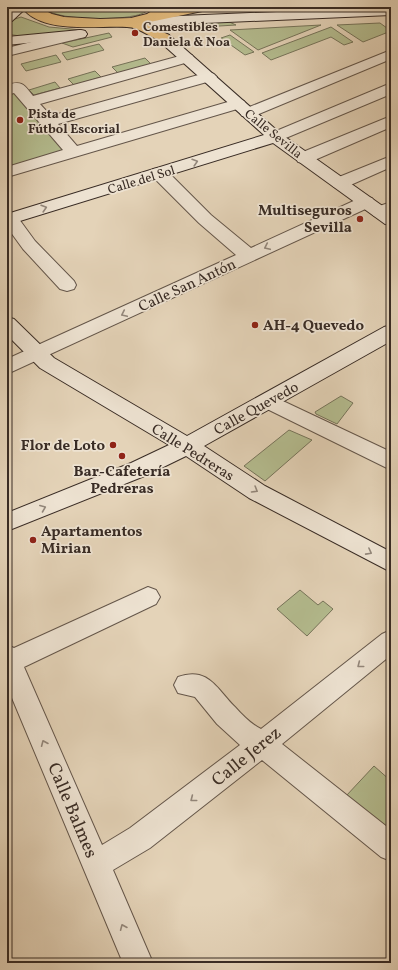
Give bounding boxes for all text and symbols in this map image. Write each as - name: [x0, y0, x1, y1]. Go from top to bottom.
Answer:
- place label: Comestibles Daniela & Noa: [143, 19, 230, 52]
- marker: Comestibles Daniela & Noa: [130, 28, 140, 38]
- place label: Pista de Fútbol Escorial: [28, 106, 121, 139]
- street label: Calle Sevilla: [240, 106, 306, 163]
- marker: Pista de Fútbol Escorial: [15, 115, 25, 125]
- one-way arrow: [192, 158, 199, 167]
- street label: Calle del Sol: [106, 162, 177, 200]
- place label: Multiseguros Sevilla: [258, 201, 352, 239]
- one-way arrow: [41, 205, 48, 213]
- marker: Multiseguros Sevilla: [355, 214, 365, 224]
- one-way arrow: [264, 243, 271, 251]
- street label: Calle San Antón: [135, 255, 240, 318]
- one-way arrow: [120, 309, 128, 317]
- place label: AH-4 Quevedo: [263, 316, 365, 337]
- marker: AH-4 Quevedo: [250, 320, 260, 330]
- street label: Calle Quevedo: [211, 377, 303, 441]
- street label: Calle Pedreras: [147, 419, 238, 487]
- place label: Flor de Loto: [21, 436, 105, 457]
- marker: Flor de Loto: [108, 440, 118, 450]
- marker: Bar-Cafetería Pedreras: [117, 451, 127, 461]
- place label: Bar-Cafetería Pedreras: [73, 462, 171, 500]
- one-way arrow: [251, 486, 258, 493]
- one-way arrow: [40, 504, 47, 512]
- place label: Apartamentos Mirian: [41, 522, 143, 560]
- marker: Apartamentos Mirian: [28, 535, 38, 545]
- one-way arrow: [365, 547, 373, 555]
- one-way arrow: [358, 660, 365, 667]
- street label: Calle Jerez: [207, 721, 287, 793]
- one-way arrow: [41, 740, 49, 747]
- street label: Calle Balmes: [40, 759, 103, 862]
- one-way arrow: [191, 794, 198, 801]
- one-way arrow: [120, 924, 128, 932]

